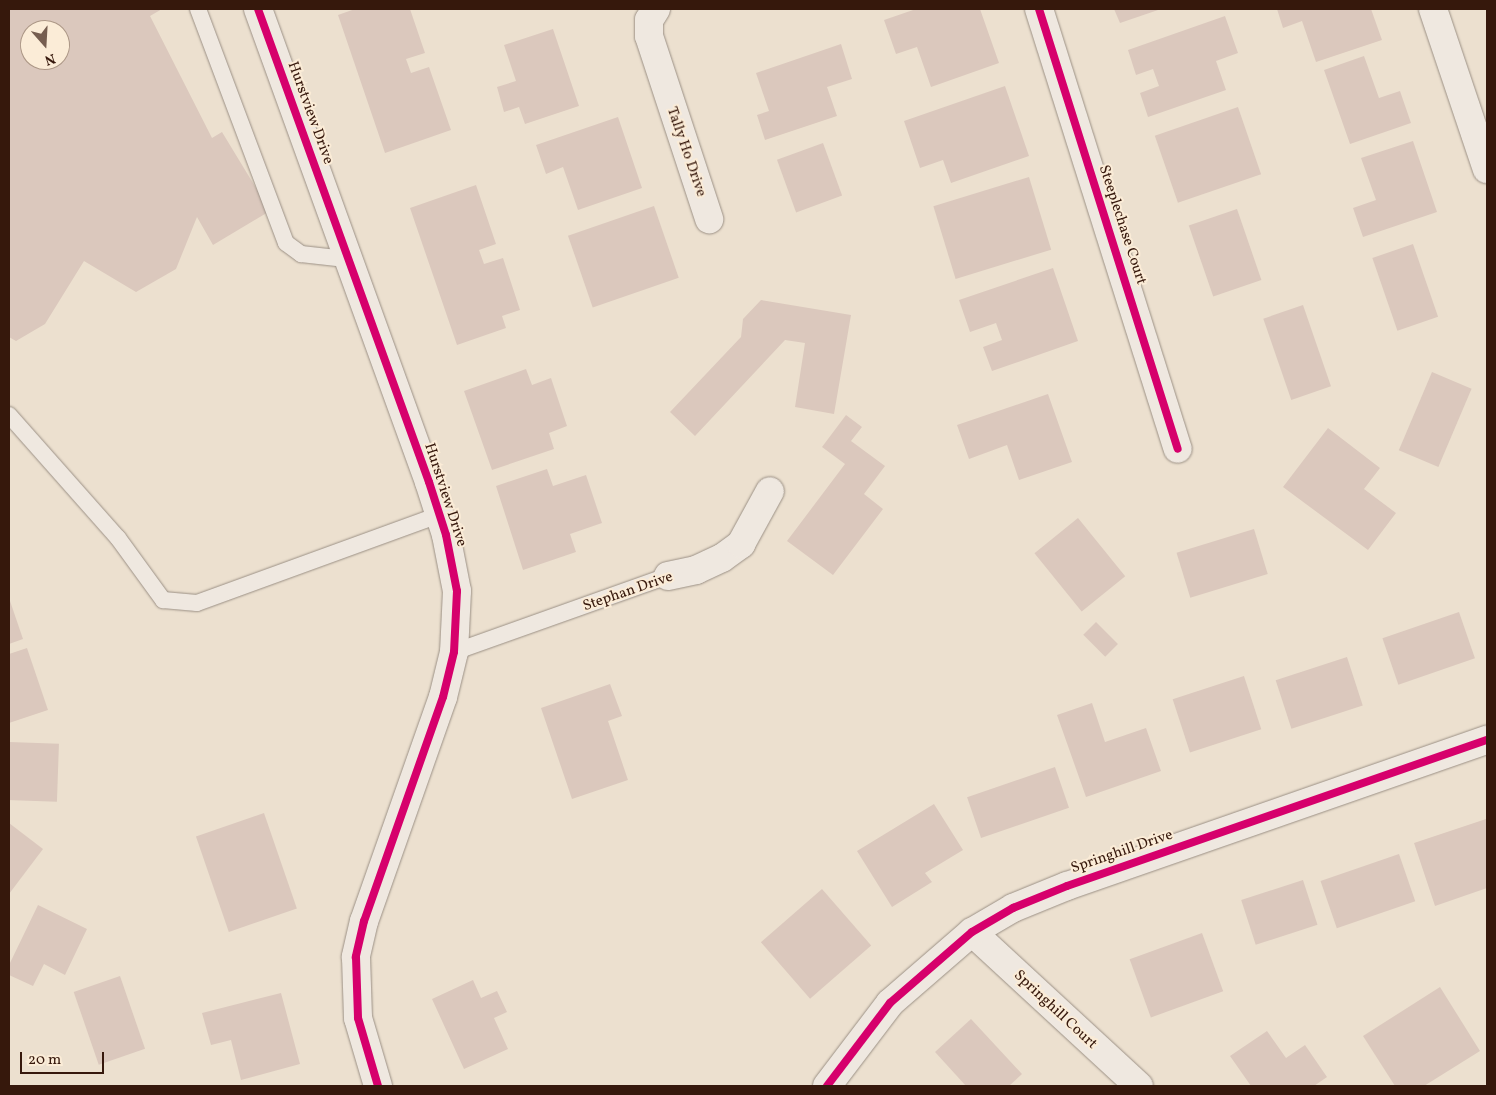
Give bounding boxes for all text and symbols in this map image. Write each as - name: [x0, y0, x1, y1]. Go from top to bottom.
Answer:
- north arrow: [20, 20, 70, 70]
- text: N: [42, 48, 58, 69]
- street label: Hurstview Drive: [283, 59, 337, 167]
- street label: Tally Ho Drive: [662, 104, 710, 200]
- street label: Steeplechase Court: [1094, 163, 1150, 287]
- street label: Hurstview Drive: [420, 441, 470, 549]
- street label: Stephan Drive: [581, 568, 675, 616]
- street label: Springhill Drive: [1069, 826, 1175, 878]
- street label: Springhill Court: [1010, 967, 1100, 1053]
- scale bar: [22, 1042, 106, 1074]
- text: 20 m: [28, 1050, 61, 1071]

